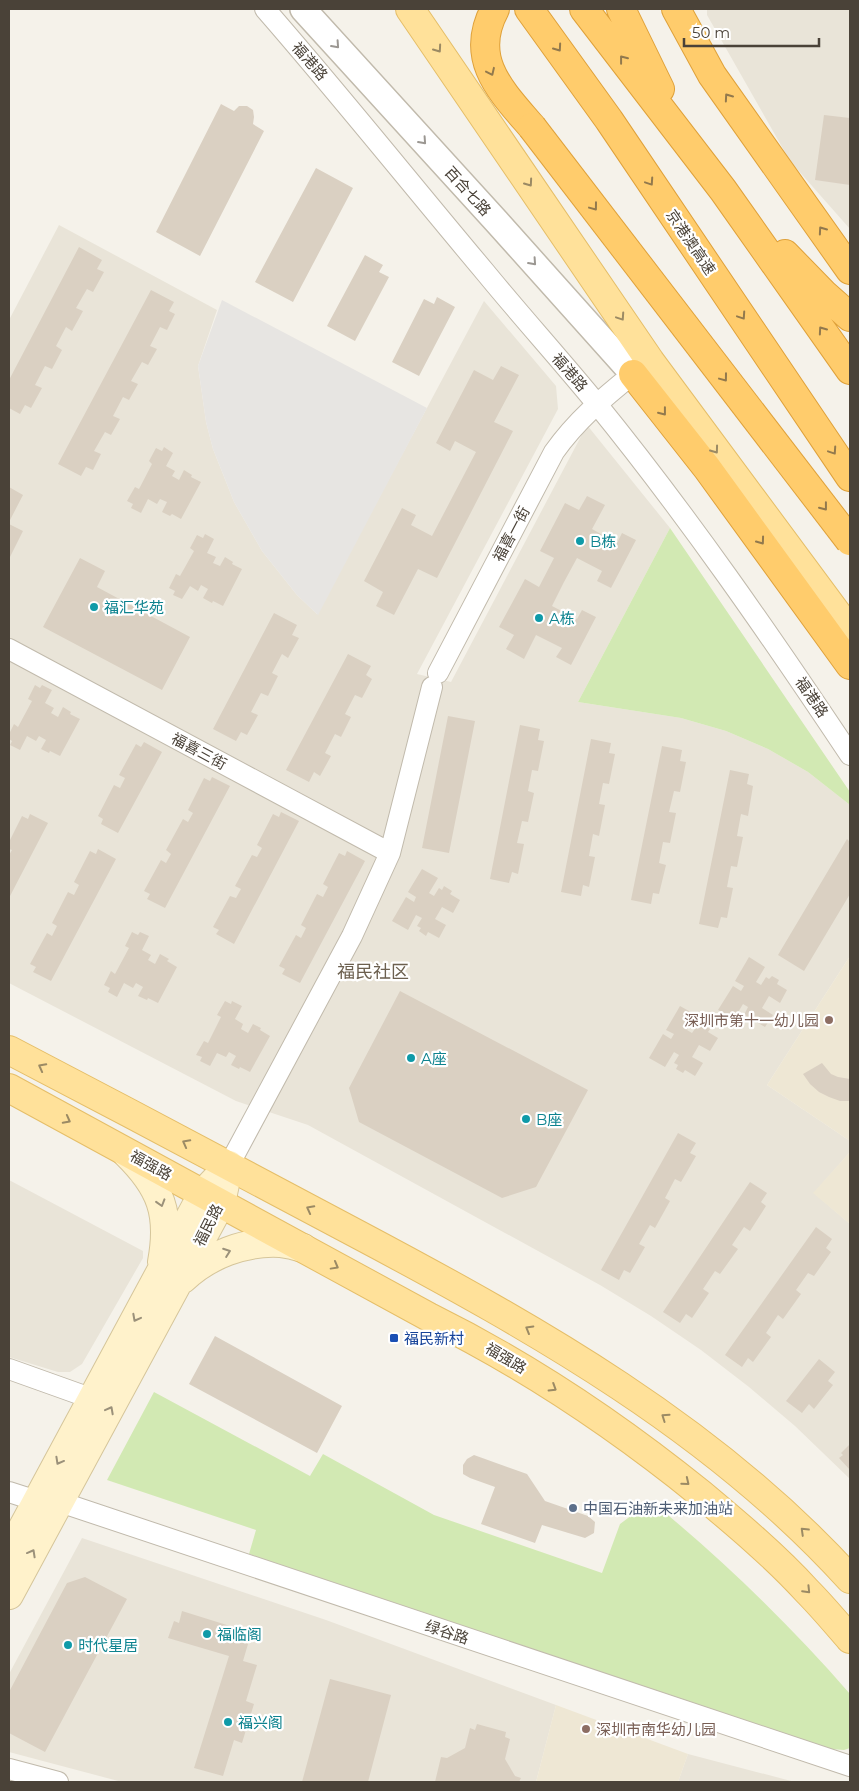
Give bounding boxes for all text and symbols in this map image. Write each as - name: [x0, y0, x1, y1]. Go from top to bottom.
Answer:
- scale bar: [684, 15, 819, 47]
- text: 50 m: [692, 23, 730, 42]
- street label: 福港路: [288, 38, 332, 84]
- one-way arrow: [330, 39, 339, 48]
- one-way arrow: [432, 43, 441, 53]
- one-way arrow: [552, 43, 561, 52]
- one-way arrow: [620, 56, 628, 65]
- one-way arrow: [485, 67, 495, 76]
- one-way arrow: [725, 93, 734, 103]
- one-way arrow: [417, 136, 426, 145]
- street label: 百合七路: [441, 162, 495, 220]
- one-way arrow: [644, 176, 653, 186]
- one-way arrow: [523, 177, 532, 187]
- one-way arrow: [588, 201, 596, 210]
- street label: 京港澳高速: [662, 206, 720, 278]
- one-way arrow: [819, 226, 828, 236]
- one-way arrow: [527, 256, 536, 265]
- one-way arrow: [736, 310, 745, 320]
- one-way arrow: [615, 311, 624, 321]
- one-way arrow: [819, 326, 828, 336]
- street label: 福港路: [548, 349, 592, 395]
- one-way arrow: [718, 372, 727, 382]
- one-way arrow: [657, 406, 665, 415]
- one-way arrow: [709, 444, 718, 454]
- one-way arrow: [827, 445, 836, 455]
- one-way arrow: [818, 501, 827, 510]
- street label: 福喜一街: [489, 503, 533, 565]
- place label: B栋: [590, 532, 616, 551]
- marker: B栋: [574, 535, 586, 547]
- one-way arrow: [755, 536, 764, 545]
- place label: 福汇华苑: [104, 598, 164, 617]
- marker: 福汇华苑: [88, 601, 100, 613]
- place label: A栋: [549, 609, 575, 628]
- marker: A栋: [533, 612, 545, 624]
- street label: 福港路: [792, 673, 832, 721]
- street label: 福喜三街: [168, 729, 230, 773]
- district label: 福民社区: [337, 961, 409, 983]
- place label: 深圳市第十一幼儿园: [684, 1011, 819, 1030]
- marker: 深圳市第十一幼儿园: [823, 1014, 835, 1026]
- place label: A座: [421, 1049, 447, 1068]
- marker: A座: [405, 1052, 417, 1064]
- one-way arrow: [38, 1063, 47, 1073]
- place label: B座: [536, 1110, 562, 1129]
- one-way arrow: [62, 1113, 71, 1123]
- marker: B座: [520, 1113, 532, 1125]
- one-way arrow: [182, 1139, 191, 1149]
- street label: 福强路: [127, 1146, 175, 1184]
- one-way arrow: [155, 1199, 165, 1207]
- street label: 福民路: [189, 1201, 227, 1249]
- one-way arrow: [306, 1205, 315, 1215]
- one-way arrow: [223, 1248, 231, 1258]
- one-way arrow: [330, 1259, 339, 1269]
- one-way arrow: [132, 1312, 142, 1321]
- one-way arrow: [525, 1325, 534, 1335]
- place label: 福民新村: [404, 1329, 464, 1348]
- marker: 福民新村: [388, 1332, 400, 1344]
- street label: 福强路: [482, 1338, 530, 1378]
- one-way arrow: [548, 1381, 557, 1391]
- one-way arrow: [103, 1406, 113, 1415]
- one-way arrow: [662, 1414, 671, 1423]
- one-way arrow: [55, 1455, 65, 1464]
- one-way arrow: [680, 1476, 689, 1485]
- place label: 中国石油新未来加油站: [583, 1499, 733, 1518]
- marker: 中国石油新未来加油站: [567, 1502, 579, 1514]
- one-way arrow: [801, 1528, 810, 1537]
- one-way arrow: [26, 1549, 36, 1558]
- one-way arrow: [801, 1584, 810, 1593]
- street label: 绿谷路: [423, 1616, 471, 1648]
- place label: 福临阁: [217, 1625, 262, 1644]
- marker: 福临阁: [201, 1628, 213, 1640]
- place label: 时代星居: [78, 1636, 138, 1655]
- marker: 时代星居: [62, 1639, 74, 1651]
- place label: 福兴阁: [238, 1713, 283, 1732]
- marker: 福兴阁: [222, 1716, 234, 1728]
- place label: 深圳市南华幼儿园: [596, 1720, 716, 1739]
- marker: 深圳市南华幼儿园: [580, 1723, 592, 1735]

